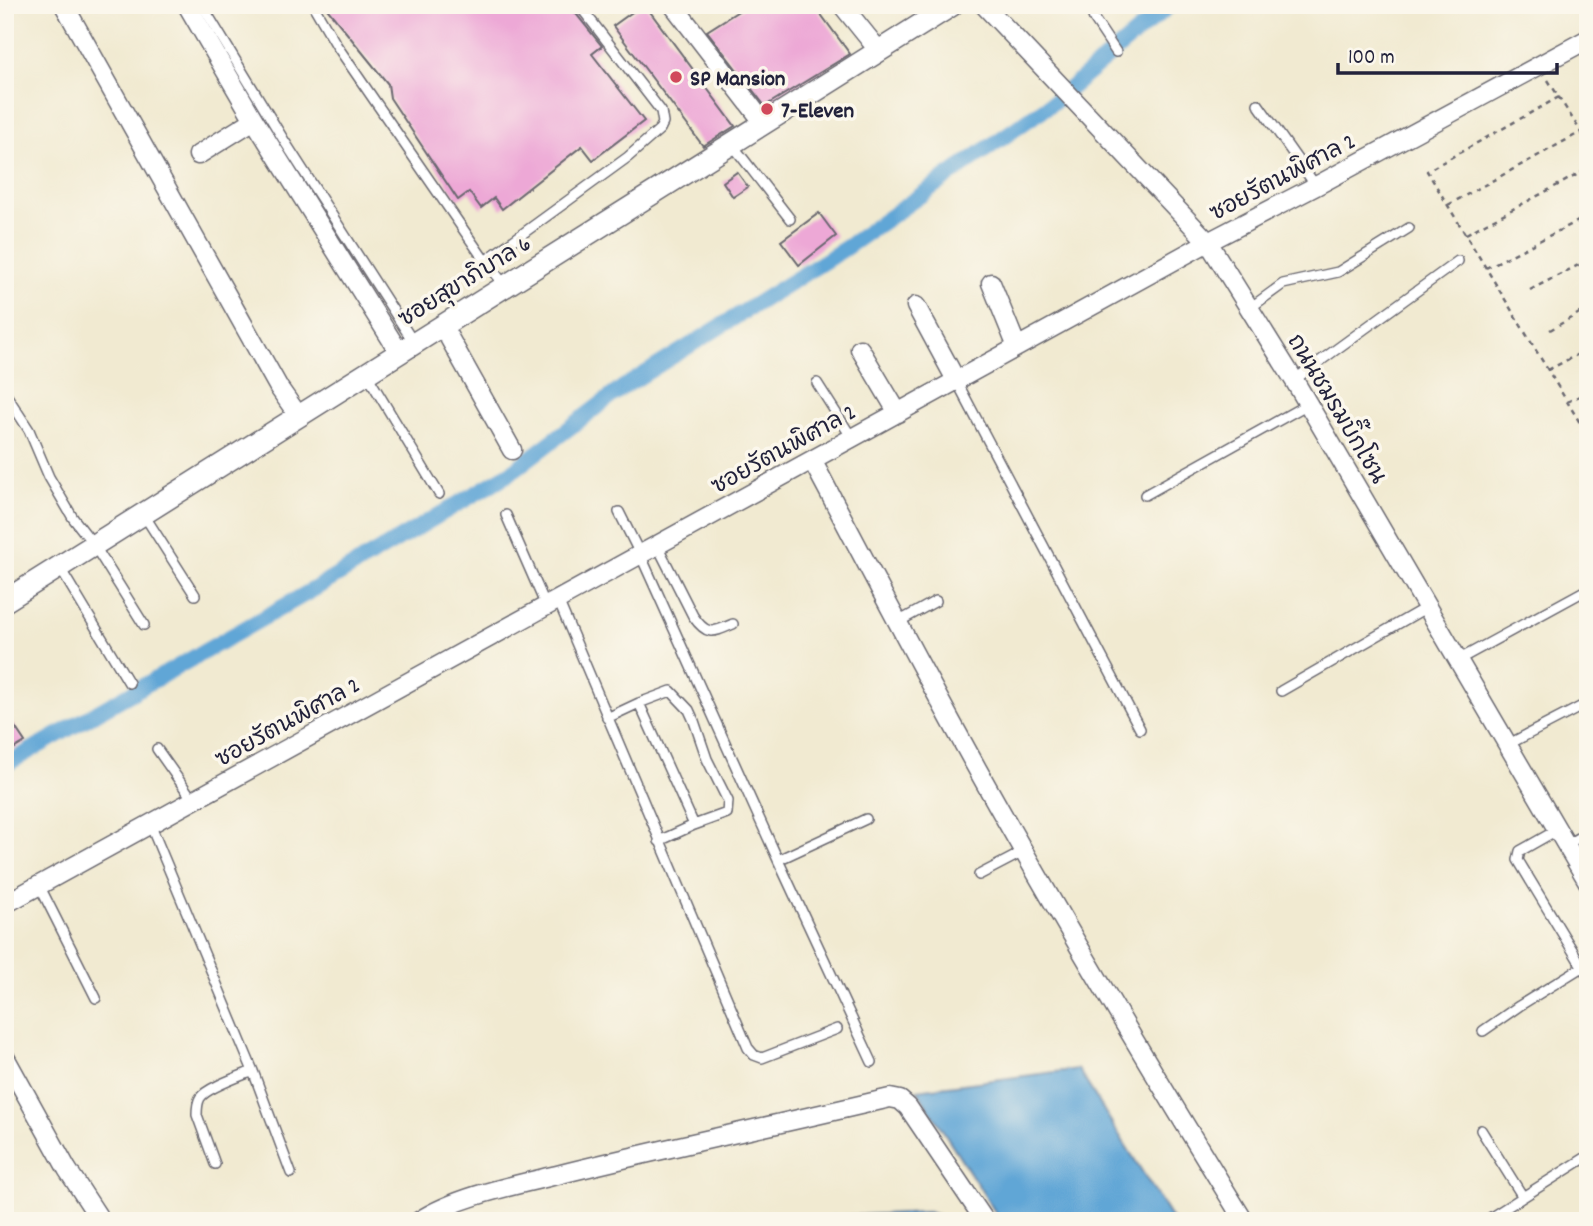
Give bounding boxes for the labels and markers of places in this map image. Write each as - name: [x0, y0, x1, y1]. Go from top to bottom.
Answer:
- place label: SP Mansion: [690, 64, 786, 97]
- marker: SP Mansion: [668, 69, 684, 85]
- place label: 7-Eleven: [781, 96, 854, 129]
- marker: 7-Eleven: [759, 101, 775, 117]

